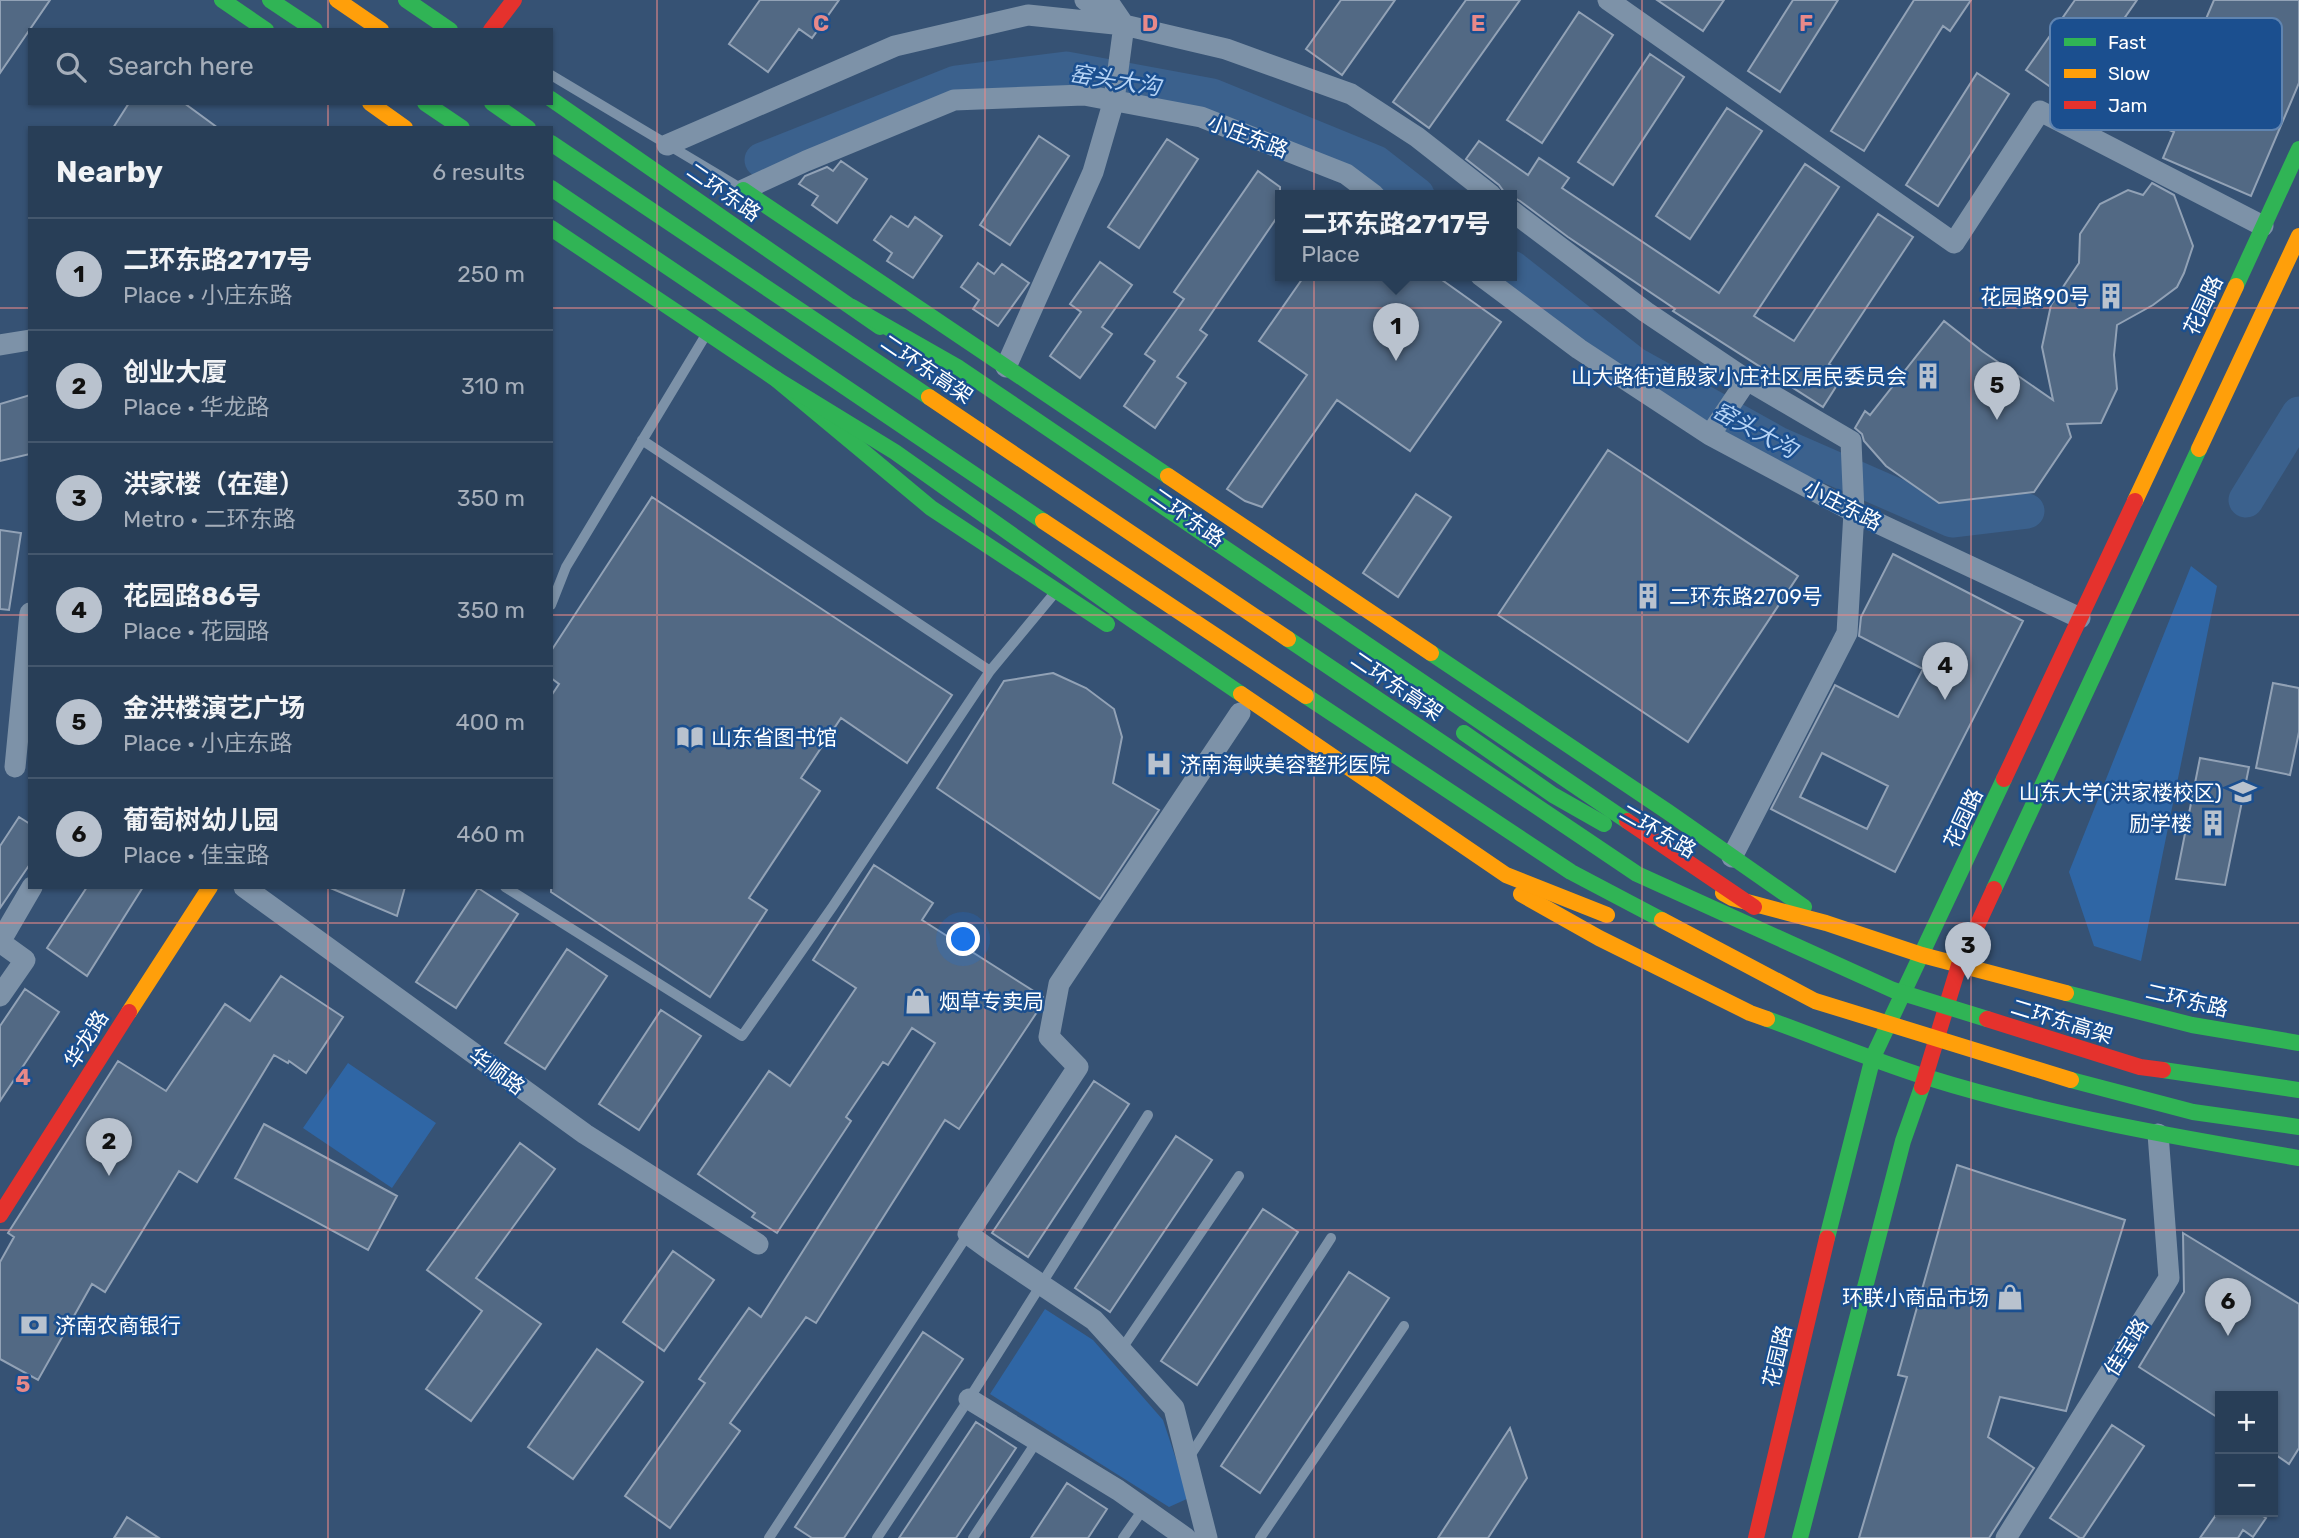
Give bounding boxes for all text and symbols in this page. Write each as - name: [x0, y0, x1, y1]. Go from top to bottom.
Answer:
- text: C: [813, 9, 829, 37]
- text: D: [1142, 9, 1158, 37]
- text: E: [1471, 9, 1485, 37]
- text: F: [1799, 9, 1813, 37]
- legend: [2050, 18, 2282, 130]
- search box: [28, 28, 553, 105]
- text: Fast: [2108, 31, 2147, 54]
- icon: search: [52, 48, 90, 86]
- text: Search here: [108, 51, 254, 82]
- water label: 窑头大沟: [1067, 59, 1166, 101]
- text: Slow: [2108, 62, 2150, 85]
- text: Jam: [2108, 94, 2147, 117]
- street label: 小庄东路: [1204, 109, 1292, 163]
- text: Nearby: [56, 154, 163, 190]
- text: 6 results: [432, 158, 525, 186]
- street label: 二环东路: [682, 158, 766, 226]
- popup: [1275, 190, 1517, 281]
- text: 二环东路2717号: [1301, 209, 1491, 240]
- text: Place: [1301, 240, 1360, 268]
- text: 二环东路2717号: [123, 245, 313, 276]
- text: 1: [73, 260, 85, 288]
- text: 250 m: [457, 260, 525, 288]
- street label: 花园路: [2178, 271, 2228, 339]
- text: Place · 小庄东路: [123, 281, 293, 309]
- building icon: 花园路90号: [2096, 281, 2126, 311]
- place label: 花园路90号: [1980, 284, 2090, 309]
- pin: 1: [1373, 303, 1419, 361]
- street label: 二环东高架: [876, 329, 978, 409]
- text: 创业大厦: [123, 357, 227, 388]
- building icon: 山大路街道殷家小庄社区居民委员会: [1913, 361, 1943, 391]
- pin: 5: [1974, 362, 2020, 420]
- place label: 山大路街道殷家小庄社区居民委员会: [1571, 364, 1907, 389]
- text: 2: [72, 372, 86, 400]
- text: 310 m: [461, 372, 525, 400]
- text: Place · 华龙路: [123, 393, 270, 421]
- water label: 窑头大沟: [1708, 396, 1805, 465]
- text: 洪家楼（在建）: [123, 469, 305, 500]
- street label: 小庄东路: [1800, 475, 1886, 535]
- street label: 二环东路: [1146, 483, 1230, 551]
- text: 3: [71, 484, 87, 512]
- text: 350 m: [457, 484, 525, 512]
- text: Metro · 二环东路: [123, 505, 296, 533]
- text: 花园路86号: [123, 581, 262, 612]
- building icon: 二环东路2709号: [1633, 581, 1663, 611]
- place label: 二环东路2709号: [1669, 584, 1823, 609]
- text: 4: [71, 596, 87, 624]
- text: 350 m: [457, 596, 525, 624]
- text: Place · 花园路: [123, 617, 270, 645]
- pin: 4: [1922, 642, 1968, 700]
- street label: 二环东高架: [1346, 646, 1448, 726]
- text: 金洪楼演艺广场: [123, 693, 305, 724]
- text: 5: [72, 708, 86, 736]
- text: 400 m: [455, 708, 525, 736]
- library icon: 山东省图书馆: [675, 722, 705, 752]
- place label: 山东省图书馆: [711, 725, 837, 750]
- text: Place · 小庄东路: [123, 729, 293, 757]
- hospital icon: 济南海峡美容整形医院: [1144, 749, 1174, 779]
- place label: 济南海峡美容整形医院: [1180, 752, 1390, 777]
- school or university icon: 山东大学(洪家楼校区): [2228, 777, 2258, 807]
- place label: 山东大学(洪家楼校区): [2019, 780, 2222, 805]
- street label: 花园路: [1938, 784, 1988, 852]
- street label: 二环东路: [1615, 799, 1701, 863]
- text: 葡萄树幼儿园: [123, 805, 279, 836]
- building icon: 励学楼: [2198, 808, 2228, 838]
- place label: 励学楼: [2129, 811, 2192, 836]
- text: 6: [72, 820, 86, 848]
- text: 460 m: [456, 820, 525, 848]
- text: Place · 佳宝路: [123, 841, 270, 869]
- your location: [946, 922, 980, 956]
- pin: 3: [1945, 922, 1991, 980]
- street label: 二环东路: [2143, 978, 2231, 1022]
- shop icon: 烟草专卖局: [903, 986, 933, 1016]
- place label: 烟草专卖局: [939, 989, 1044, 1014]
- street label: 二环东高架: [2008, 994, 2116, 1048]
- street label: 华龙路: [59, 1006, 113, 1072]
- street label: 华顺路: [464, 1042, 530, 1100]
- text: 4: [15, 1063, 31, 1091]
- pin: 2: [86, 1118, 132, 1176]
- pin: 6: [2205, 1278, 2251, 1336]
- shop icon: 环联小商品市场: [1995, 1282, 2025, 1312]
- place label: 环联小商品市场: [1842, 1285, 1989, 1310]
- bank icon: 济南农商银行: [19, 1310, 49, 1340]
- place label: 济南农商银行: [55, 1313, 181, 1338]
- street label: 佳宝路: [2099, 1314, 2153, 1380]
- street label: 花园路: [1758, 1322, 1796, 1390]
- text: 5: [16, 1370, 31, 1398]
- map controls: [2215, 1391, 2278, 1517]
- button: +: [2215, 1391, 2278, 1454]
- button: −: [2215, 1454, 2278, 1517]

